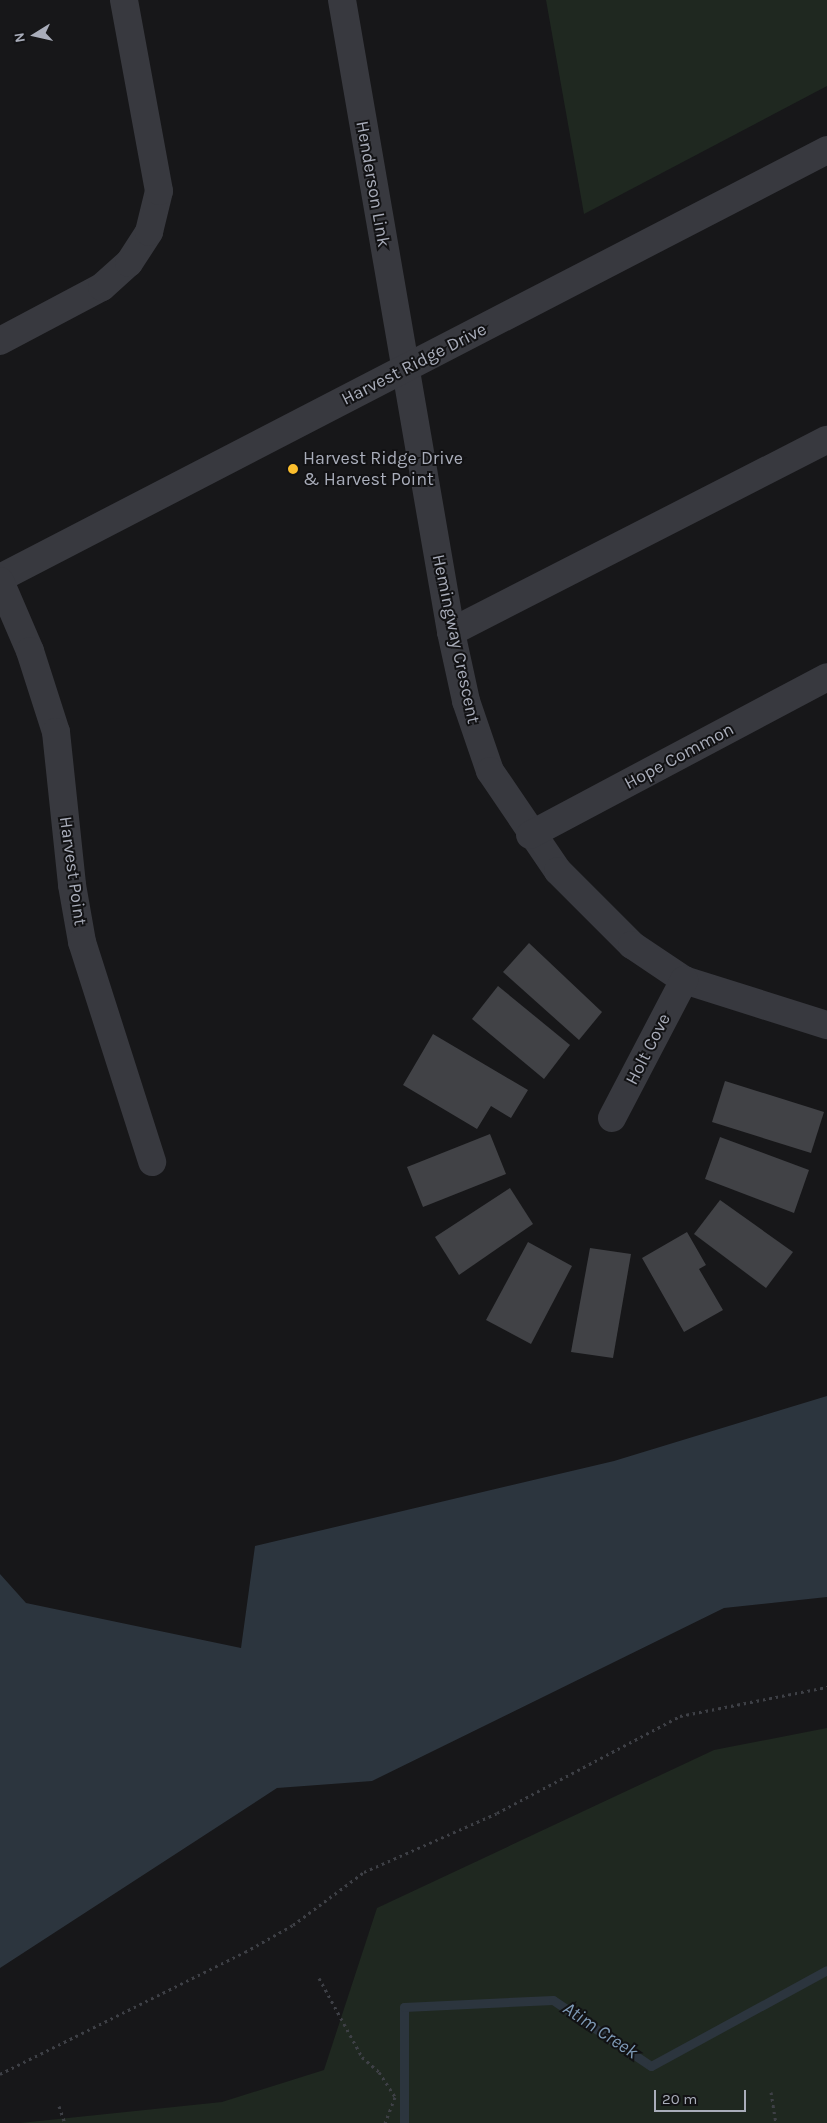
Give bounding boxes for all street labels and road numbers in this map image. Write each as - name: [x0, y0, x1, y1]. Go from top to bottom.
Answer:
- street label: Henderson Link: [351, 119, 395, 249]
- street label: Harvest Ridge Drive: [338, 318, 490, 410]
- street label: Hemingway Crescent: [428, 552, 484, 726]
- street label: Hope Common: [620, 718, 738, 794]
- street label: Harvest Point: [55, 815, 91, 927]
- street label: Holt Cove: [621, 1010, 675, 1088]

